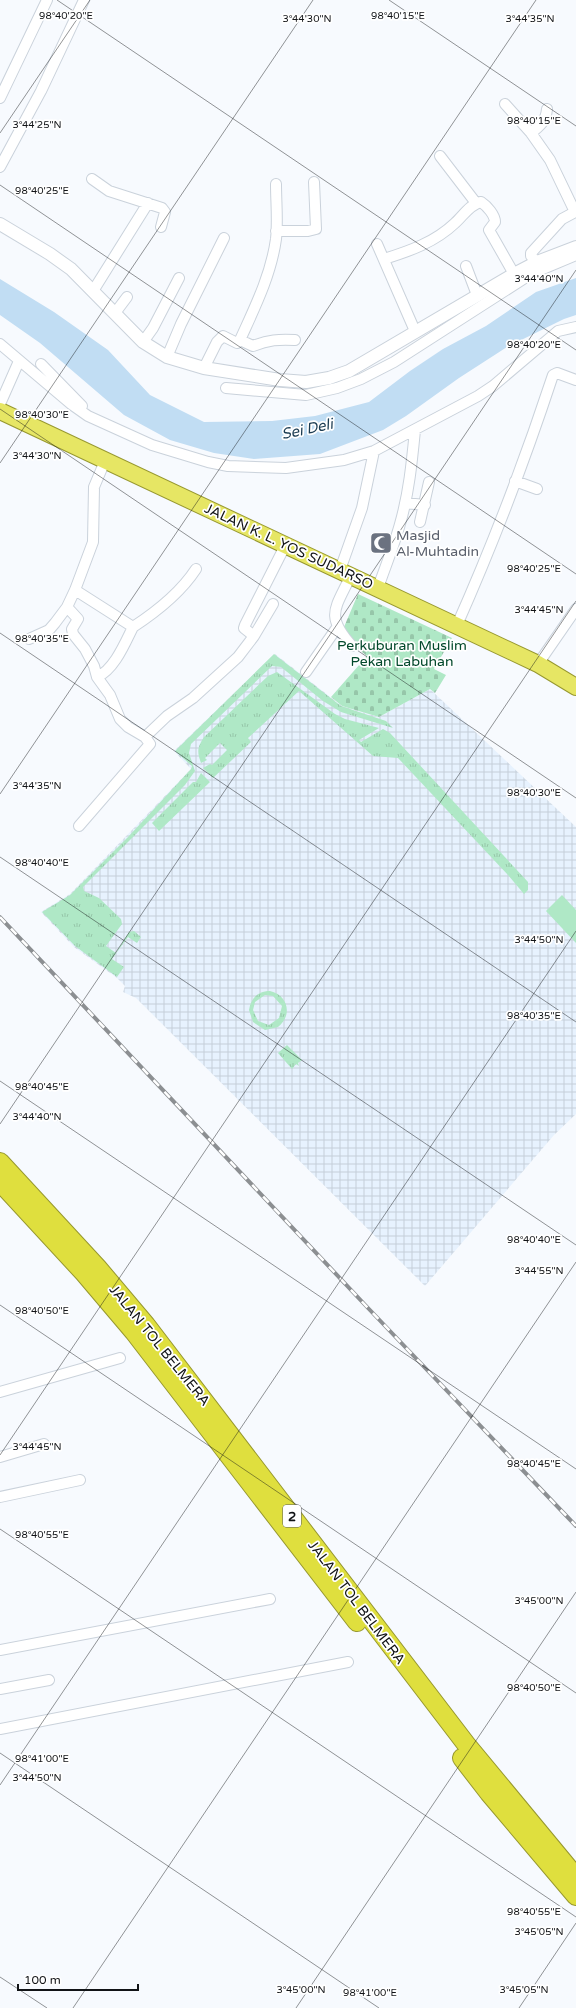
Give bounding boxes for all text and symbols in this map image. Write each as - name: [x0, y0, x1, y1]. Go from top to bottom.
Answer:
- text: 98°40'20"E: [39, 10, 93, 22]
- text: 98°40'15"E: [371, 10, 425, 22]
- text: 3°44'30"N: [282, 13, 332, 25]
- text: 3°44'35"N: [505, 13, 555, 25]
- text: 98°40'15"E: [507, 115, 561, 127]
- text: 3°44'25"N: [12, 119, 62, 131]
- text: 98°40'25"E: [15, 185, 69, 197]
- text: 3°44'40"N: [514, 273, 564, 285]
- text: 98°40'20"E: [507, 339, 561, 351]
- text: 98°40'30"E: [15, 409, 69, 421]
- water label: Sei Deli: [280, 414, 337, 443]
- text: 3°44'30"N: [12, 450, 62, 462]
- street label: JALAN K. L. YOS SUDARSO: [202, 500, 376, 593]
- place label: Masjid Al-Muhtadin: [396, 527, 479, 560]
- mosque icon: Masjid Al-Muhtadin: [368, 530, 394, 556]
- text: 98°40'25"E: [507, 563, 561, 575]
- text: 3°44'45"N: [514, 604, 564, 616]
- text: 98°40'35"E: [15, 633, 69, 645]
- park label: Perkuburan Muslim Pekan Labuhan: [337, 637, 467, 670]
- text: 3°44'35"N: [12, 780, 62, 792]
- text: 98°40'30"E: [507, 787, 561, 799]
- text: 98°40'40"E: [15, 857, 69, 869]
- text: 3°44'50"N: [514, 934, 564, 946]
- text: 98°40'35"E: [507, 1010, 561, 1022]
- text: 98°40'45"E: [15, 1081, 69, 1093]
- text: 3°44'40"N: [12, 1111, 62, 1123]
- text: 98°40'40"E: [507, 1234, 561, 1246]
- text: 3°44'55"N: [514, 1265, 564, 1277]
- street label: JALAN TOL BELMERA: [106, 1281, 214, 1409]
- text: 98°40'50"E: [15, 1305, 69, 1317]
- text: 3°44'45"N: [12, 1441, 62, 1453]
- text: 98°40'45"E: [507, 1458, 561, 1470]
- road number: 2: [283, 1505, 301, 1527]
- text: 98°40'55"E: [15, 1529, 69, 1541]
- street label: JALAN TOL BELMERA: [304, 1537, 409, 1668]
- text: 3°45'00"N: [514, 1595, 564, 1607]
- text: 98°40'50"E: [507, 1682, 561, 1694]
- text: 98°41'00"E: [15, 1753, 69, 1765]
- text: 3°44'50"N: [12, 1772, 62, 1784]
- text: 98°40'55"E: [507, 1906, 561, 1918]
- text: 3°45'05"N: [514, 1926, 564, 1938]
- scale bar: [18, 1966, 138, 1992]
- text: 100 m: [24, 1973, 61, 1987]
- text: 3°45'00"N: [276, 1984, 326, 1996]
- text: 3°45'05"N: [499, 1984, 549, 1996]
- text: 98°41'00"E: [343, 1987, 397, 1999]

